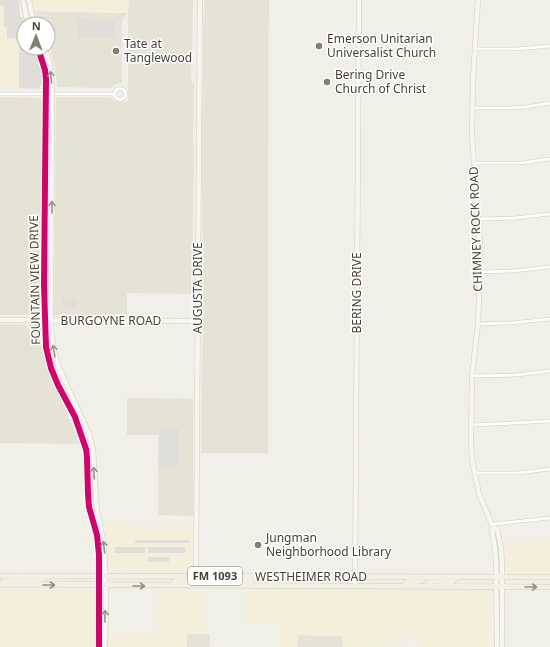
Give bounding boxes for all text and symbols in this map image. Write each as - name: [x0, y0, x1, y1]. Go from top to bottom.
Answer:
- north arrow: [16, 16, 56, 56]
- text: N: [32, 18, 41, 33]
- place label: Emerson Unitarian Universalist Church: [327, 30, 436, 61]
- place label: Tate at Tanglewood: [124, 35, 192, 66]
- marker: Emerson Unitarian Universalist Church: [314, 41, 324, 51]
- marker: Tate at Tanglewood: [111, 46, 121, 56]
- place label: Bering Drive Church of Christ: [335, 66, 427, 97]
- one-way arrow: [48, 71, 55, 84]
- marker: Bering Drive Church of Christ: [322, 77, 332, 87]
- street label: CHIMNEY ROCK ROAD: [465, 166, 486, 292]
- one-way arrow: [48, 201, 56, 214]
- street label: FOUNTAIN VIEW DRIVE: [25, 215, 44, 345]
- street label: AUGUSTA DRIVE: [189, 242, 206, 334]
- street label: BERING DRIVE: [348, 252, 365, 334]
- street label: BURGOYNE ROAD: [61, 312, 162, 329]
- one-way arrow: [50, 345, 58, 358]
- one-way arrow: [90, 467, 98, 480]
- place label: Jungman Neighborhood Library: [265, 529, 392, 560]
- marker: Jungman Neighborhood Library: [253, 540, 263, 550]
- one-way arrow: [100, 541, 108, 554]
- road number: FM 1093: [188, 567, 242, 585]
- street label: WESTHEIMER ROAD: [255, 568, 367, 585]
- one-way arrow: [42, 581, 55, 589]
- one-way arrow: [132, 582, 145, 590]
- one-way arrow: [524, 583, 537, 591]
- one-way arrow: [101, 610, 109, 623]

